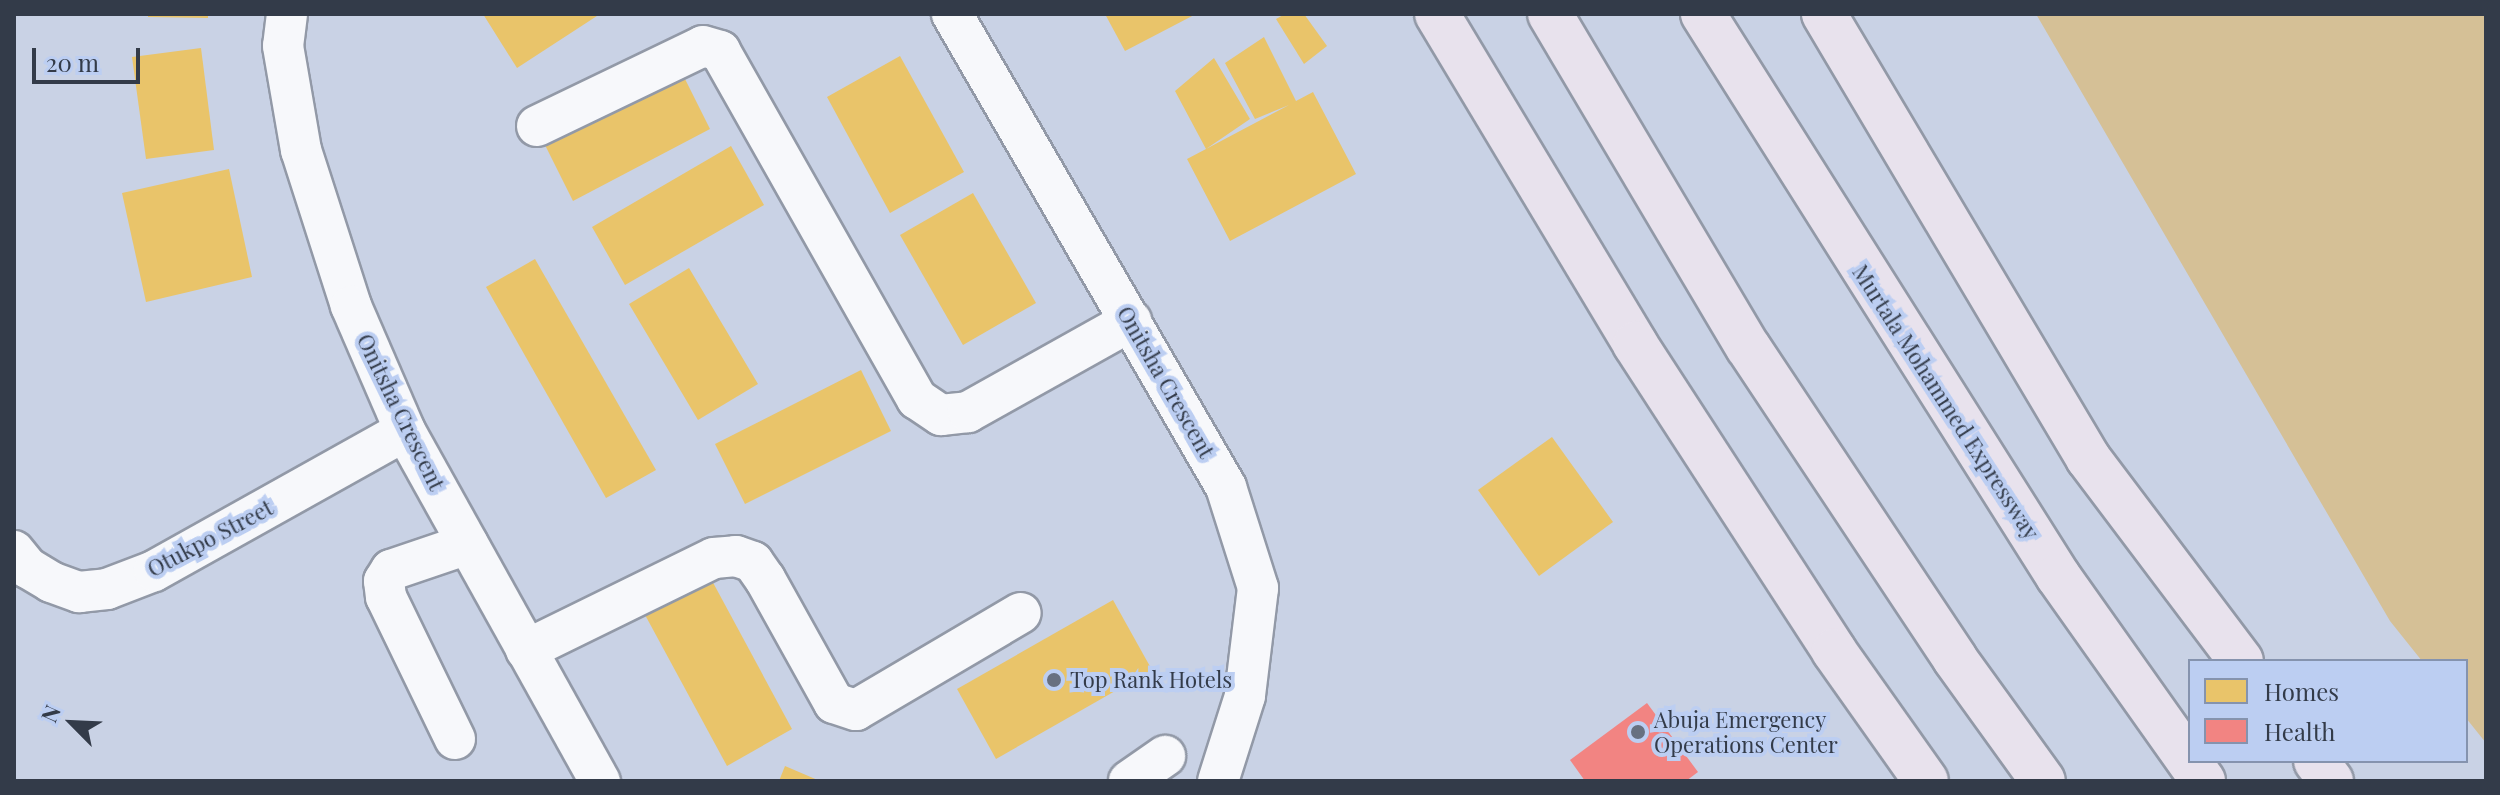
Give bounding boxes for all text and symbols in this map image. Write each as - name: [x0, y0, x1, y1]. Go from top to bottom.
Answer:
- scale bar: [36, 32, 144, 82]
- text: 20 m: [46, 46, 99, 78]
- street label: Murtala Mohammed Expressway: [1847, 260, 2045, 544]
- street label: Onitsha Crescent: [1112, 301, 1220, 463]
- street label: Onitsha Crescent: [352, 329, 450, 495]
- street label: Otukpo Street: [143, 494, 277, 582]
- legend: [2188, 659, 2468, 763]
- place label: Top Rank Hotels: [1070, 667, 1232, 693]
- marker: Top Rank Hotels: [1045, 671, 1063, 689]
- text: Homes: [2264, 675, 2339, 707]
- north arrow: [32, 683, 112, 763]
- text: N: [33, 700, 67, 727]
- place label: Abuja Emergency Operations Center: [1654, 706, 1838, 758]
- text: Health: [2264, 715, 2335, 747]
- marker: Abuja Emergency Operations Center: [1629, 723, 1647, 741]

